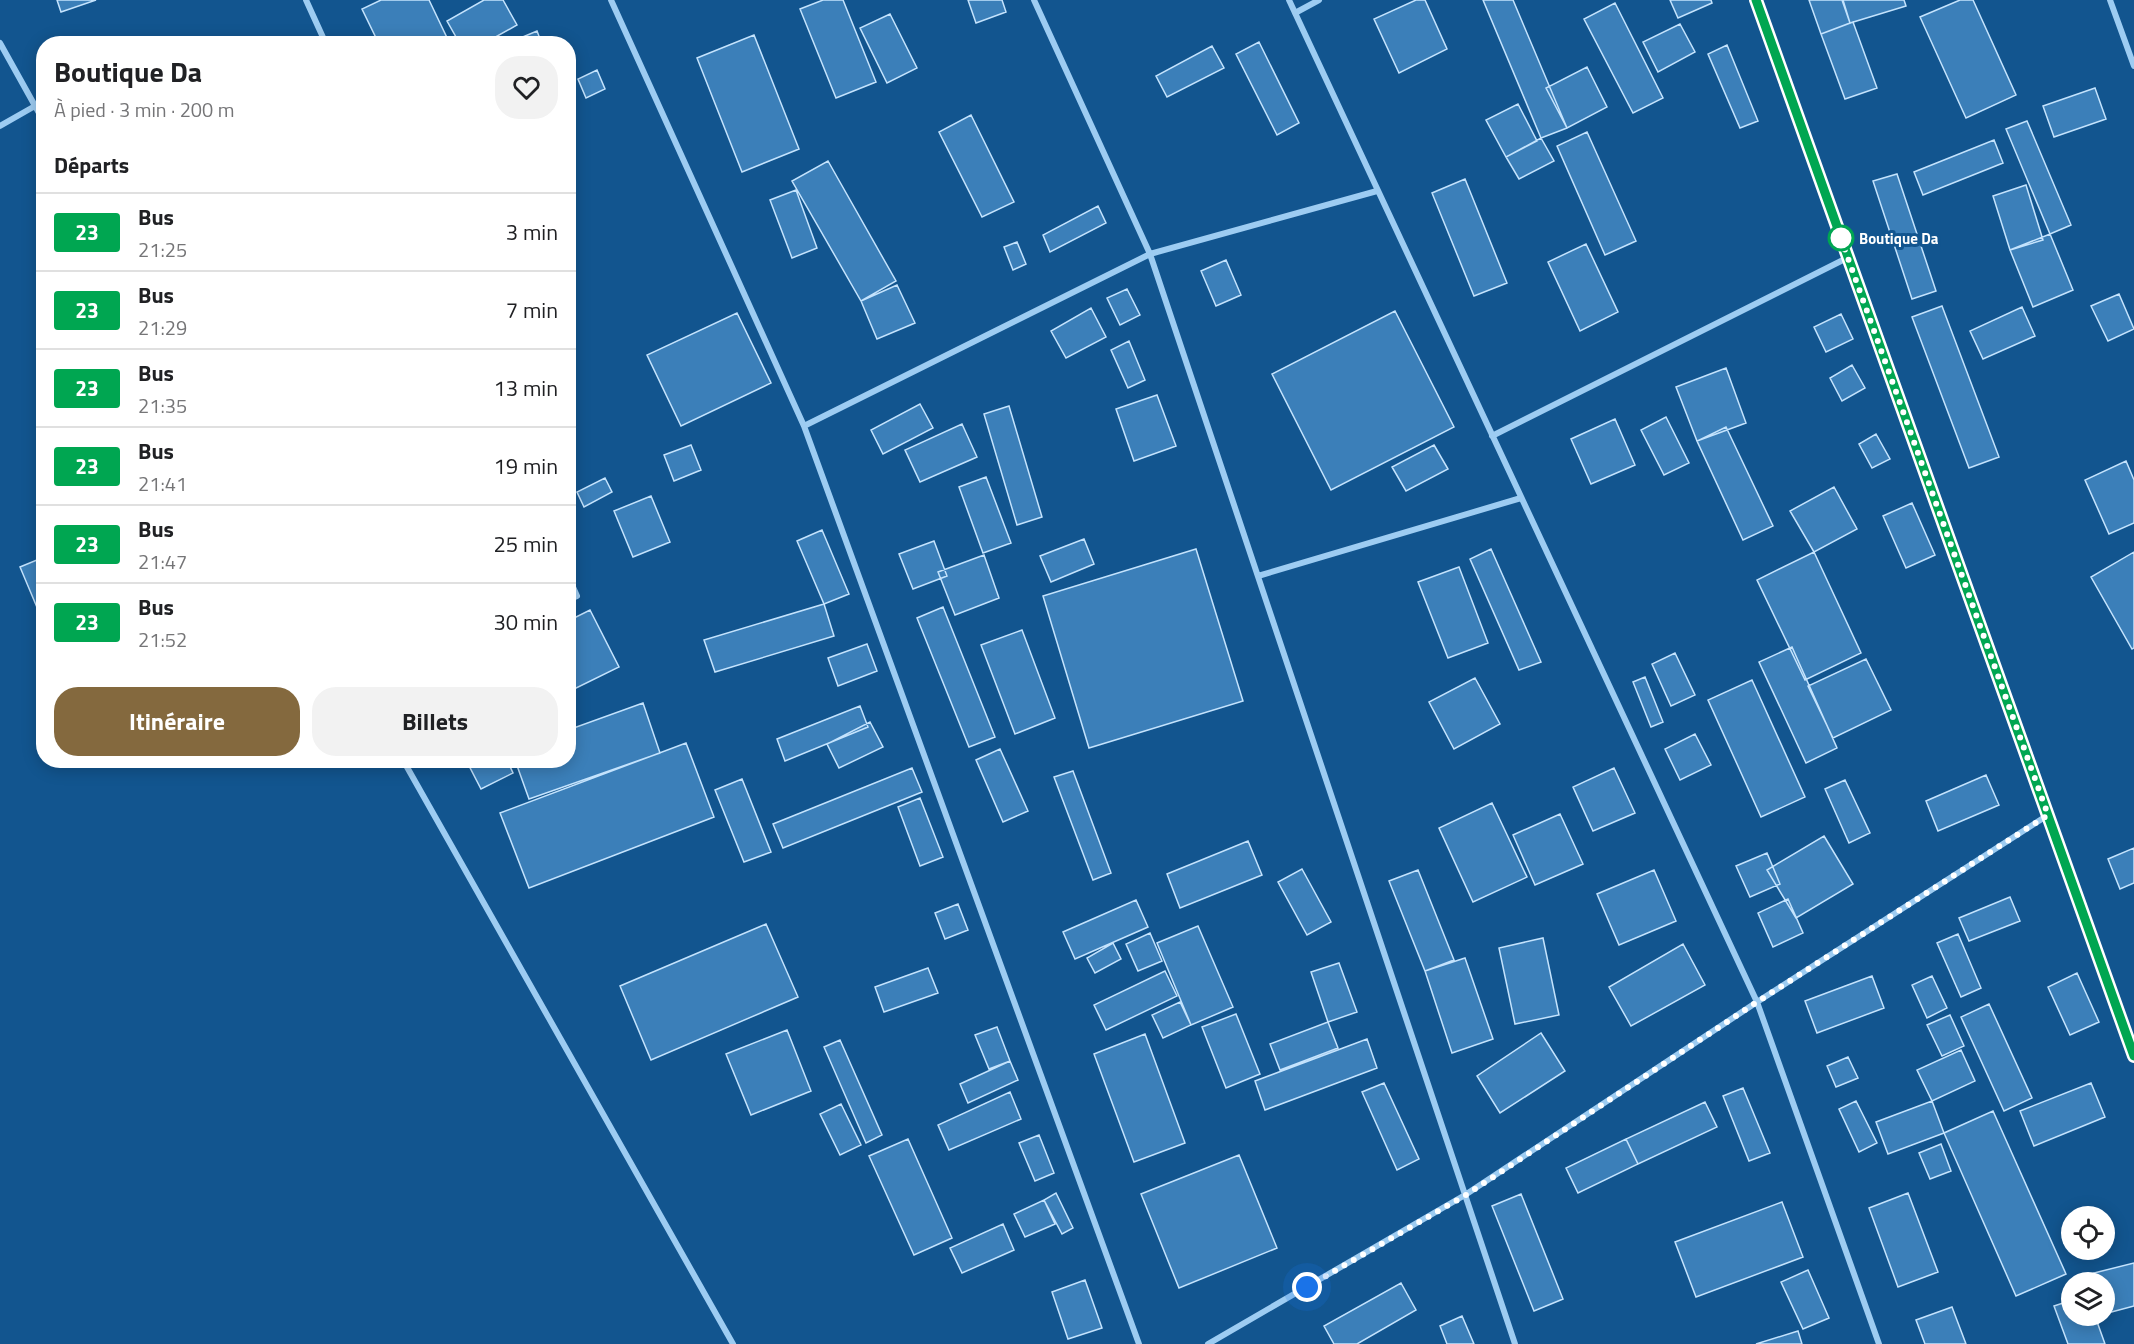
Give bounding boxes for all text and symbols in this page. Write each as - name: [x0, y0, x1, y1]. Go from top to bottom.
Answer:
- text: Boutique Da: [54, 50, 202, 93]
- button: heart: [495, 56, 558, 119]
- text: À pied · 3 min · 200 m: [54, 94, 234, 125]
- text: Départs: [54, 148, 129, 182]
- text: Bus: [138, 200, 174, 234]
- text: 3 min: [506, 215, 558, 249]
- text: 23: [75, 216, 99, 248]
- marker: Boutique Da: [1828, 225, 1854, 251]
- place label: Boutique Da: [1859, 227, 1939, 250]
- text: 21:25: [138, 234, 187, 265]
- text: Bus: [138, 278, 174, 312]
- text: 7 min: [506, 293, 558, 327]
- text: 23: [75, 294, 99, 326]
- text: 21:29: [138, 312, 187, 343]
- text: Bus: [138, 356, 174, 390]
- text: 13 min: [493, 371, 558, 405]
- text: 23: [75, 372, 99, 404]
- text: 21:35: [138, 390, 187, 421]
- text: Bus: [138, 434, 174, 468]
- text: 19 min: [493, 449, 558, 483]
- text: 23: [75, 450, 99, 482]
- text: 21:41: [138, 468, 187, 499]
- text: Bus: [138, 512, 174, 546]
- text: 25 min: [493, 527, 558, 561]
- text: 23: [75, 528, 99, 560]
- text: 21:47: [138, 546, 187, 577]
- text: Bus: [138, 590, 174, 624]
- text: 30 min: [493, 605, 558, 639]
- text: 23: [75, 606, 99, 638]
- text: 21:52: [138, 624, 187, 655]
- button: Itinéraire: [54, 687, 300, 756]
- button: Billets: [312, 687, 558, 756]
- map controls: [2061, 1206, 2115, 1326]
- button: locate: [2061, 1206, 2115, 1260]
- your location: [1292, 1272, 1322, 1302]
- button: layers: [2061, 1272, 2115, 1326]

